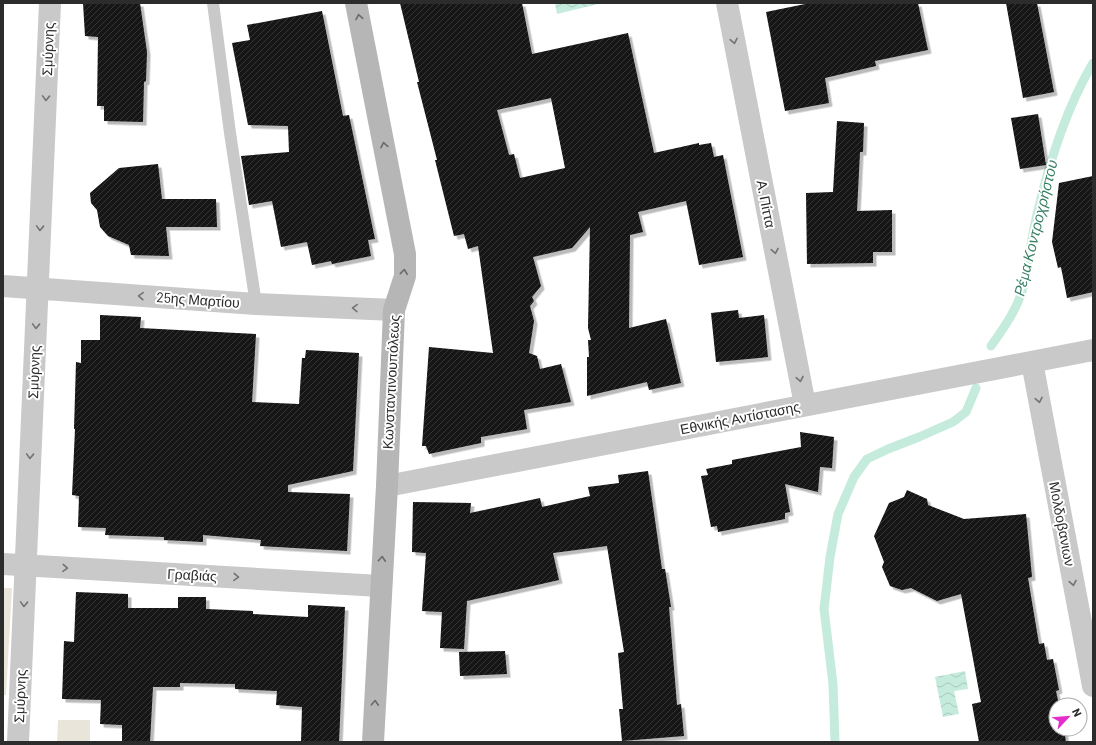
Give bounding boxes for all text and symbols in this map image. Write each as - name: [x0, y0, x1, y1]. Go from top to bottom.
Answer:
- one-way arrow: [355, 14, 364, 20]
- street label: Σμύρνης: [38, 22, 57, 76]
- one-way arrow: [729, 38, 738, 44]
- one-way arrow: [41, 95, 50, 101]
- one-way arrow: [380, 141, 388, 148]
- water label: Ρέμα Κοντροχρήστου: [1009, 158, 1061, 298]
- street label: Α. Πίττα: [754, 179, 779, 229]
- one-way arrow: [36, 225, 44, 231]
- one-way arrow: [770, 248, 778, 255]
- one-way arrow: [399, 269, 408, 275]
- street label: 25ης Μαρτίου: [156, 288, 240, 311]
- one-way arrow: [138, 291, 144, 300]
- one-way arrow: [352, 304, 358, 312]
- street label: Κωνσταντινουπόλεως: [378, 314, 403, 450]
- one-way arrow: [31, 323, 40, 330]
- street label: Σμύρνης: [24, 345, 43, 399]
- one-way arrow: [795, 376, 803, 382]
- one-way arrow: [1034, 397, 1043, 403]
- street label: Εθνικής Αντίστασης: [679, 398, 801, 437]
- one-way arrow: [26, 453, 35, 459]
- street label: Μολδοβανιων: [1046, 480, 1079, 568]
- one-way arrow: [378, 556, 387, 562]
- one-way arrow: [62, 563, 68, 572]
- street label: Γραβιάς: [167, 565, 218, 584]
- one-way arrow: [233, 573, 239, 582]
- one-way arrow: [1069, 580, 1077, 586]
- one-way arrow: [20, 601, 28, 607]
- street label: Σμύρνης: [10, 669, 29, 723]
- north arrow: [1048, 697, 1088, 737]
- one-way arrow: [370, 700, 379, 706]
- text: N: [1070, 706, 1085, 719]

